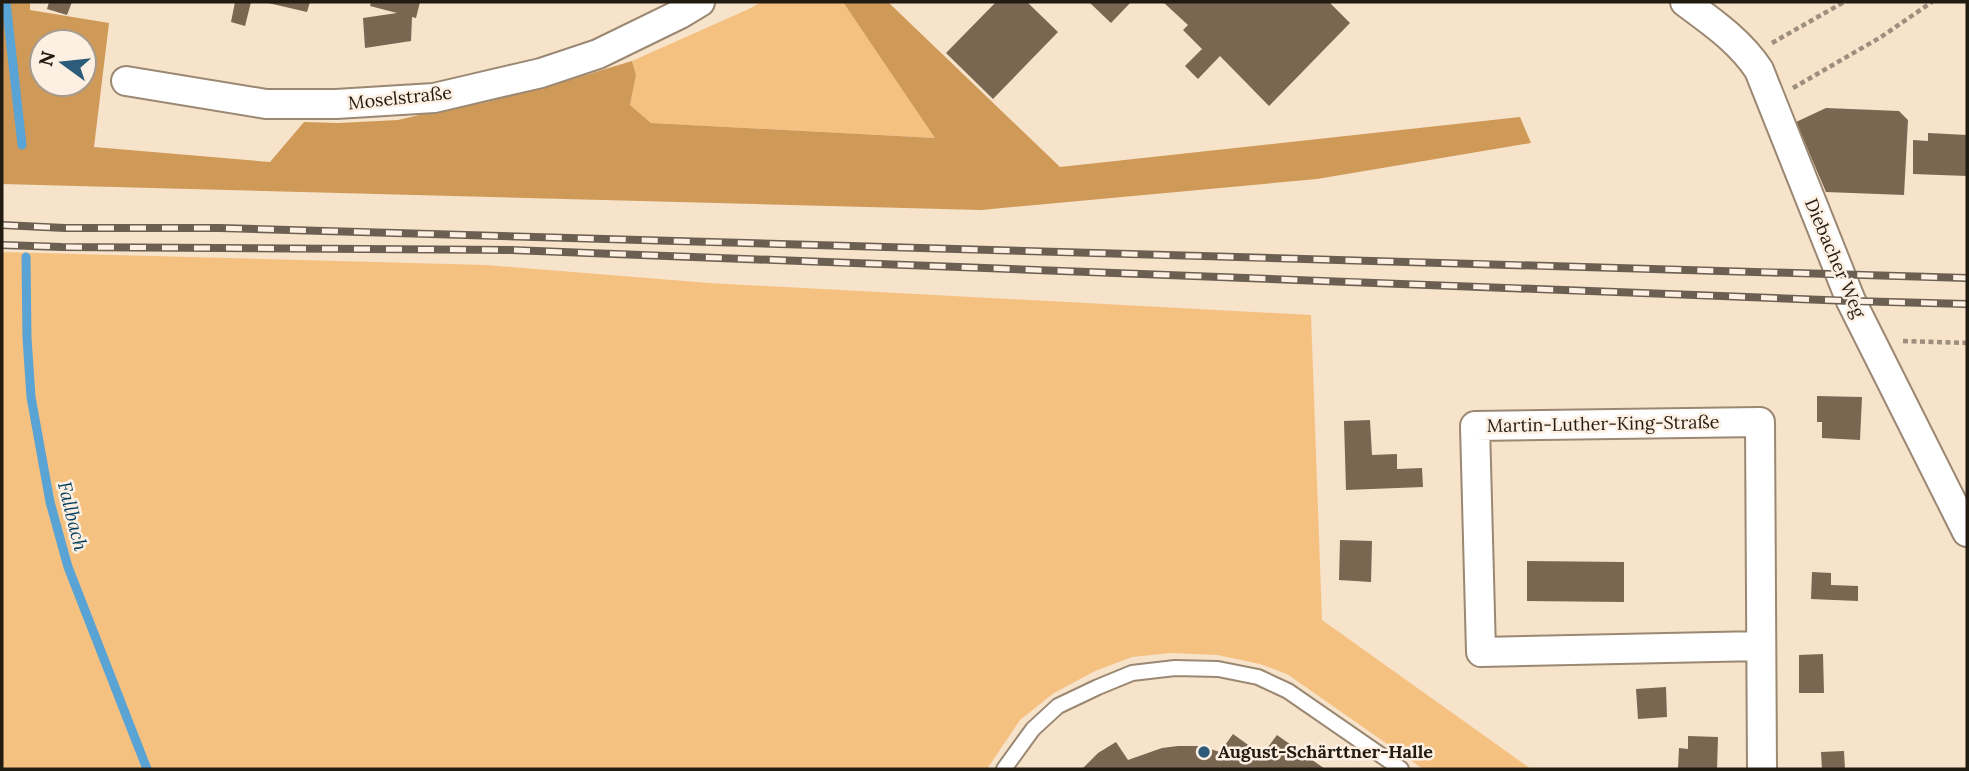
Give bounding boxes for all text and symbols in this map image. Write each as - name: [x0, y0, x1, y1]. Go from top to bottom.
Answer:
- north arrow: [28, 28, 98, 98]
- text: N: [33, 48, 60, 69]
- street label: Moselstraße: [347, 81, 453, 114]
- street label: Diebacher Weg: [1800, 195, 1871, 322]
- street label: Martin-Luther-King-Straße: [1486, 410, 1720, 437]
- water label: Fallbach: [53, 479, 93, 553]
- place label: August-Schärttner-Halle: [1218, 740, 1433, 763]
- marker: August-Schärttner-Halle: [1196, 744, 1212, 760]

